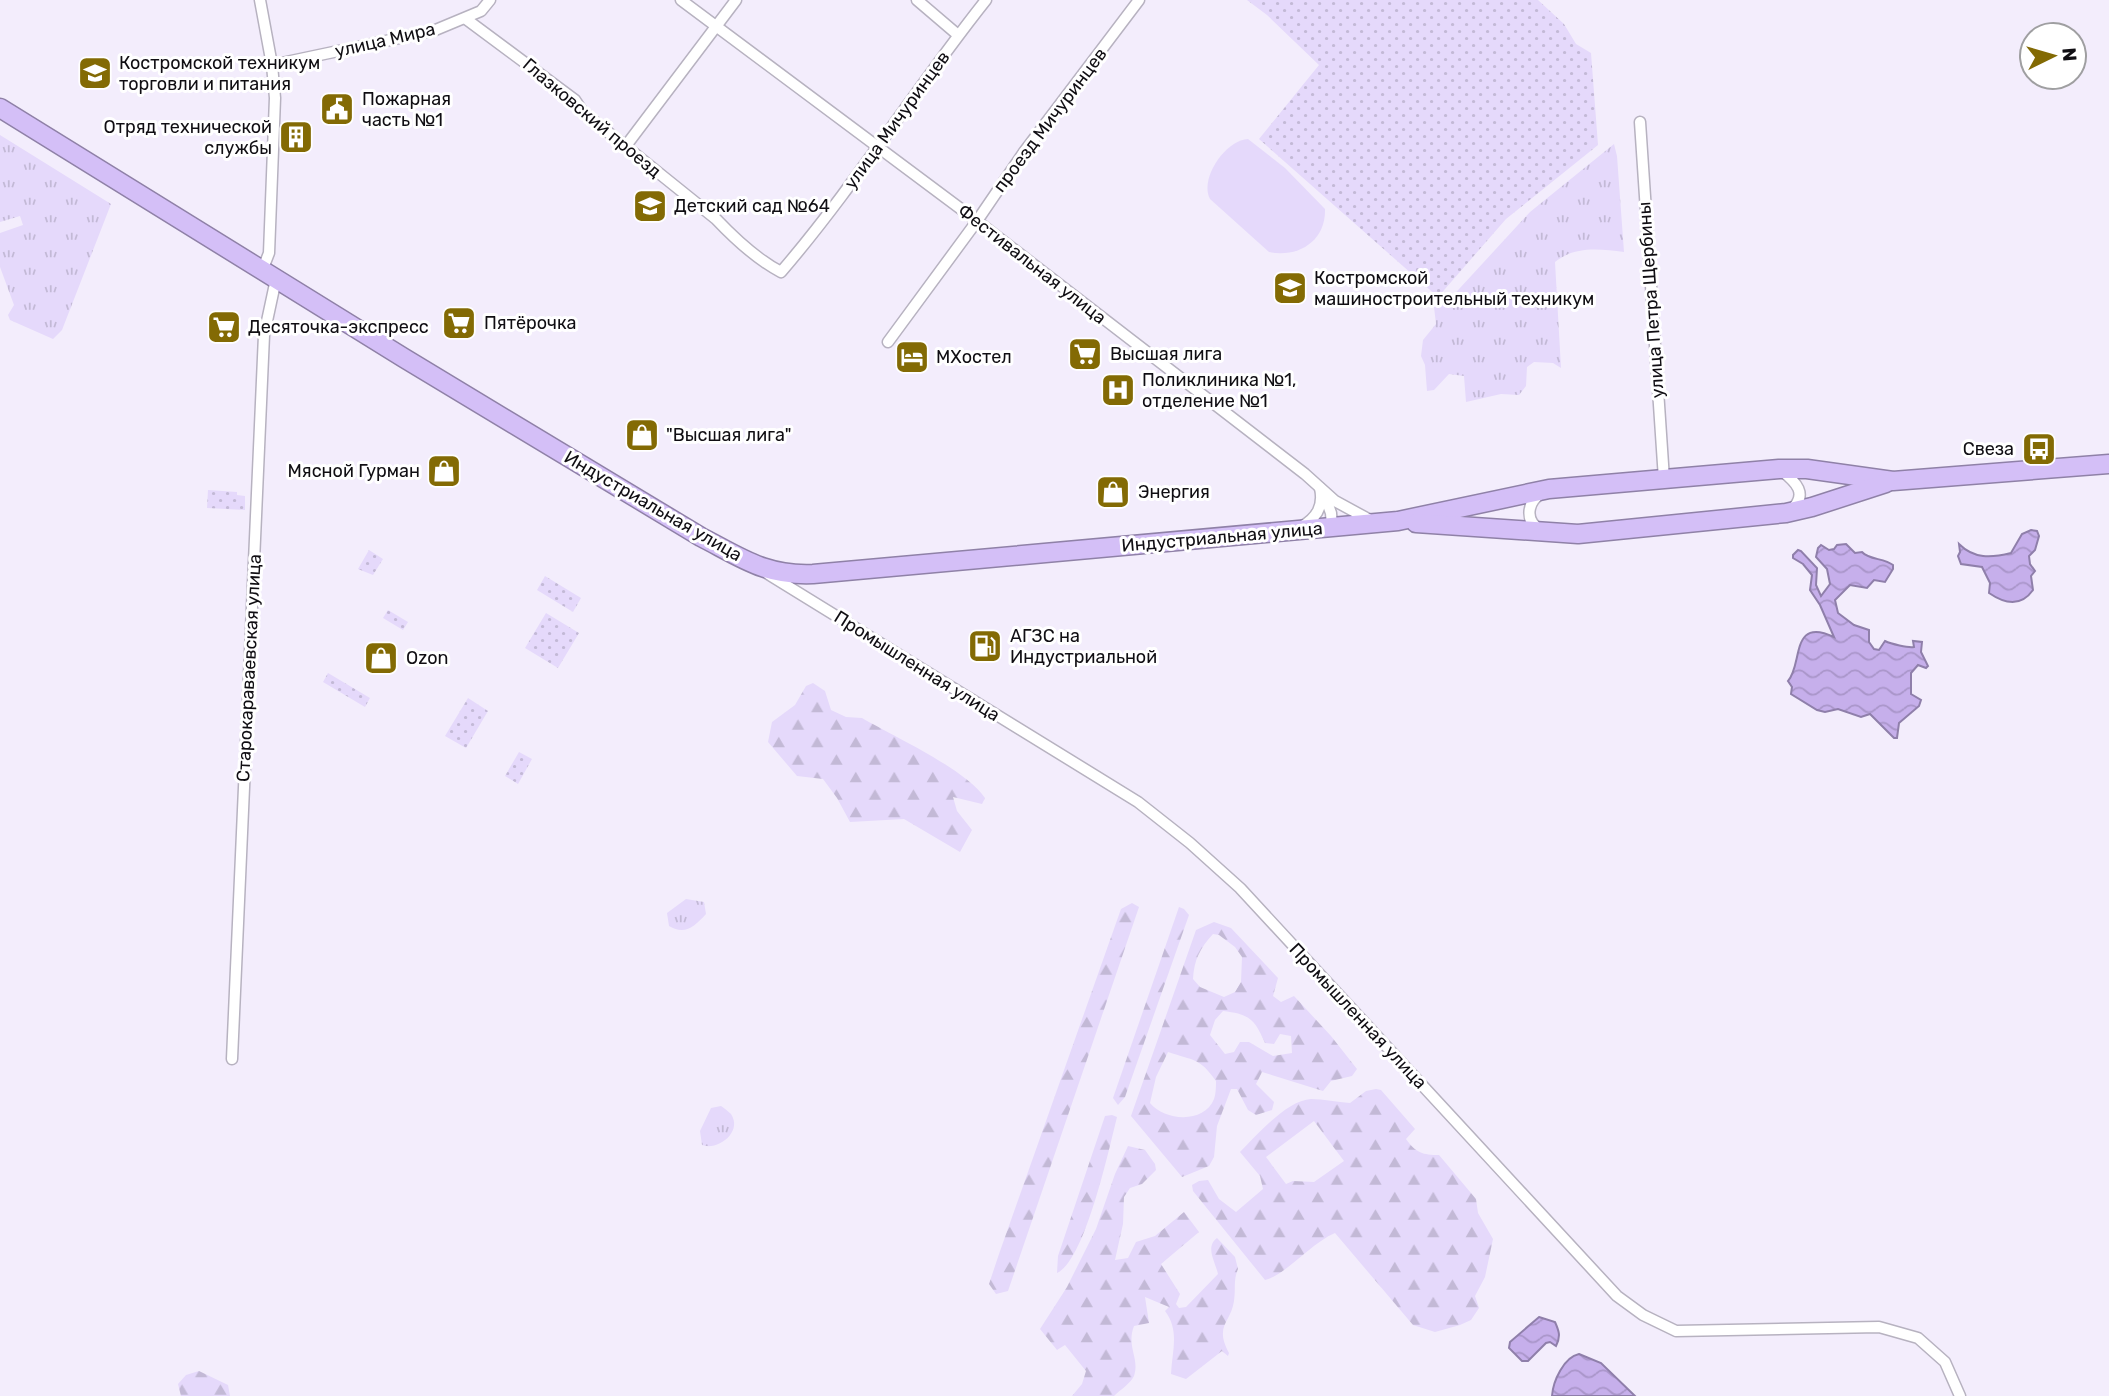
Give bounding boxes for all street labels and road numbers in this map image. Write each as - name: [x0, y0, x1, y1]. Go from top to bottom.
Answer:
- street label: улица Мира: [333, 18, 437, 62]
- street label: проезд Мичуринцев: [988, 43, 1112, 197]
- street label: улица Мичуринцев: [840, 47, 954, 193]
- street label: Глазковский проезд: [518, 54, 666, 183]
- street label: Фестивальная улица: [954, 199, 1110, 329]
- street label: улица Петра Щербины: [1633, 201, 1669, 399]
- street label: Индустриальная улица: [560, 446, 746, 566]
- street label: Индустриальная улица: [1121, 517, 1323, 557]
- street label: Старокараваевская улица: [232, 553, 266, 783]
- street label: Промышленная улица: [830, 606, 1004, 726]
- street label: Промышленная улица: [1285, 938, 1431, 1094]

